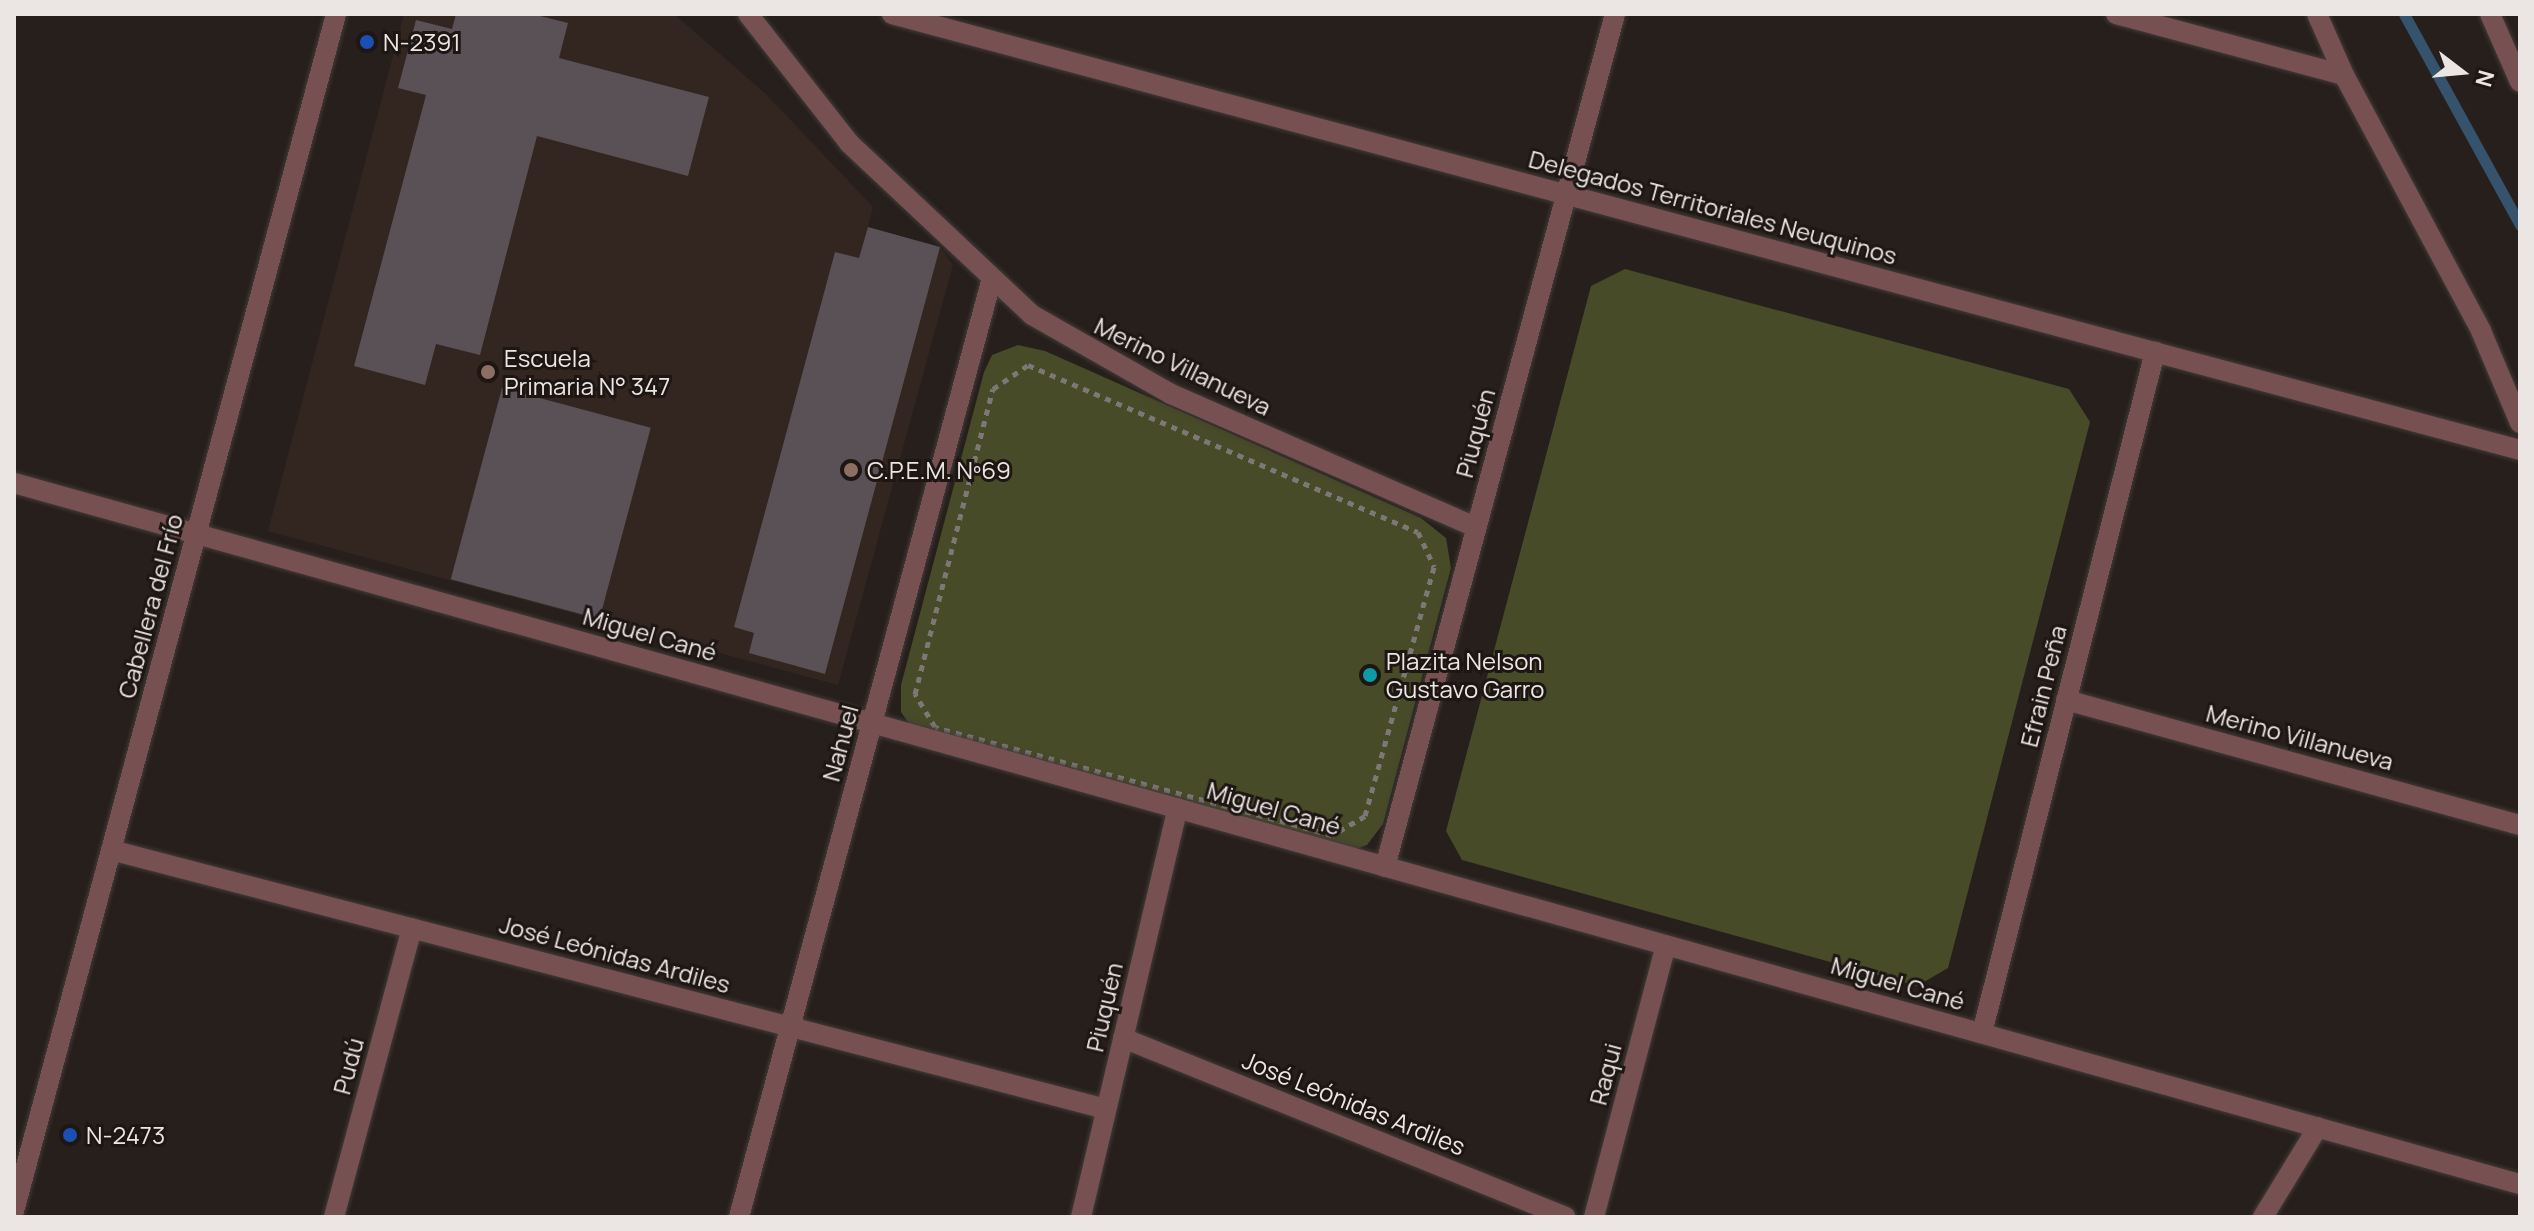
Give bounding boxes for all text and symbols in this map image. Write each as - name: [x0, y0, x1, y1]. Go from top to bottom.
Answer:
- place label: N-2391: [383, 28, 461, 56]
- north arrow: [2422, 32, 2502, 112]
- marker: N-2391: [358, 33, 376, 51]
- text: N: [2468, 67, 2502, 90]
- street label: Delegados Territoriales Neuquinos: [1526, 144, 1900, 270]
- street label: Merino Villanueva: [1090, 311, 1276, 421]
- place label: Escuela Primaria N° 347: [504, 344, 670, 400]
- marker: Escuela Primaria N° 347: [479, 363, 497, 381]
- street label: Piuquén: [1449, 385, 1501, 481]
- place label: C.P.E.M. Nº69: [867, 456, 1011, 484]
- marker: C.P.E.M. Nº69: [842, 461, 860, 479]
- street label: Cabellera del Frío: [112, 511, 188, 701]
- street label: Miguel Cané: [580, 601, 720, 667]
- street label: Efrain Peña: [2014, 622, 2072, 750]
- place label: Plazita Nelson Gustavo Garro: [1386, 647, 1544, 703]
- marker: Plazita Nelson Gustavo Garro: [1361, 666, 1379, 684]
- street label: Merino Villanueva: [2203, 698, 2397, 776]
- street label: Nahuel: [816, 702, 864, 784]
- street label: Miguel Cané: [1204, 775, 1344, 841]
- street label: José Leónidas Ardiles: [497, 909, 733, 999]
- street label: Miguel Cané: [1828, 950, 1968, 1016]
- street label: Piuquén: [1080, 960, 1128, 1054]
- street label: Pudú: [327, 1035, 369, 1097]
- street label: Raqui: [1583, 1040, 1627, 1108]
- street label: José Leónidas Ardiles: [1238, 1045, 1470, 1161]
- place label: N-2473: [86, 1121, 165, 1149]
- marker: N-2473: [61, 1126, 79, 1144]

